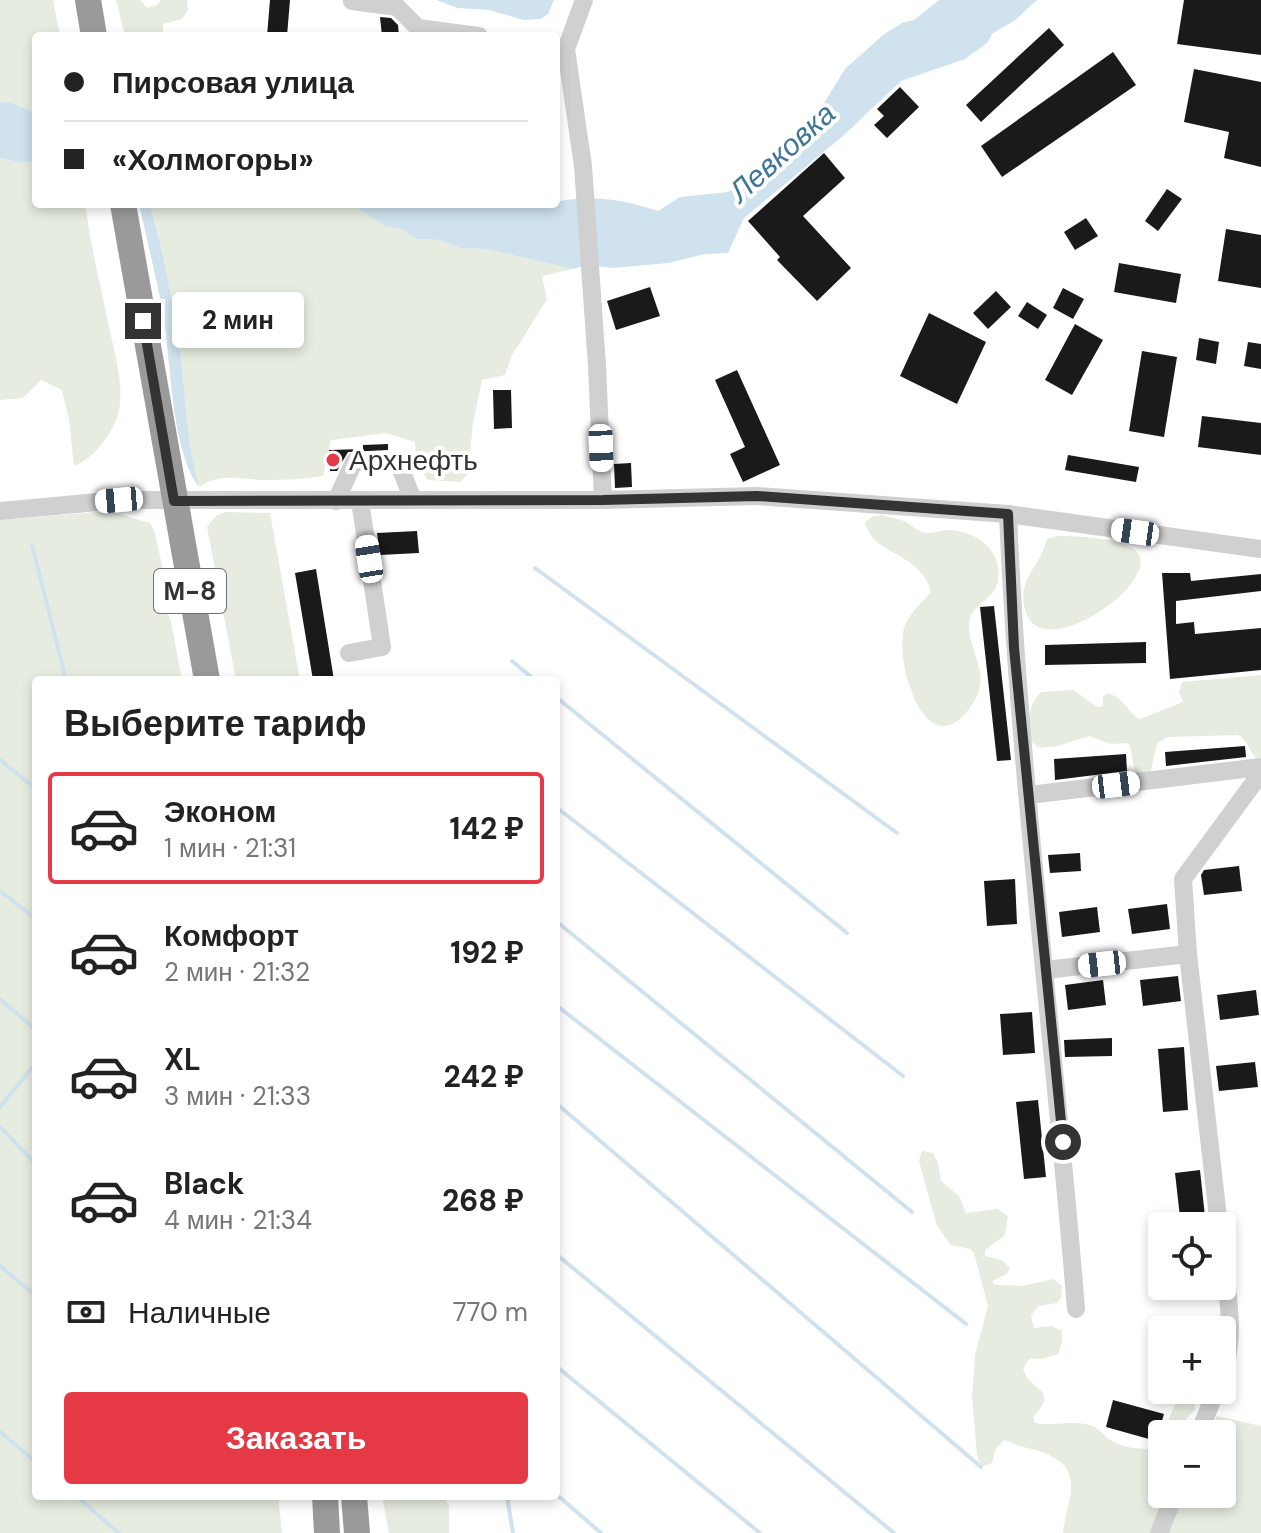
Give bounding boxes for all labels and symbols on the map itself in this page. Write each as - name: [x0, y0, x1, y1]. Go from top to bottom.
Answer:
- water label: Левковка: [719, 94, 843, 211]
- callout: 2 мин: [171, 293, 303, 349]
- route end: [125, 303, 161, 339]
- car: [588, 424, 614, 472]
- place label: Архнефть: [349, 442, 478, 479]
- marker: Архнефть: [324, 451, 342, 469]
- car: [94, 486, 144, 514]
- car: [1110, 517, 1160, 547]
- car: [353, 533, 385, 585]
- road number: М-8: [154, 569, 226, 613]
- car: [1091, 770, 1141, 800]
- car: [1077, 950, 1127, 978]
- route start: [1045, 1124, 1081, 1160]

